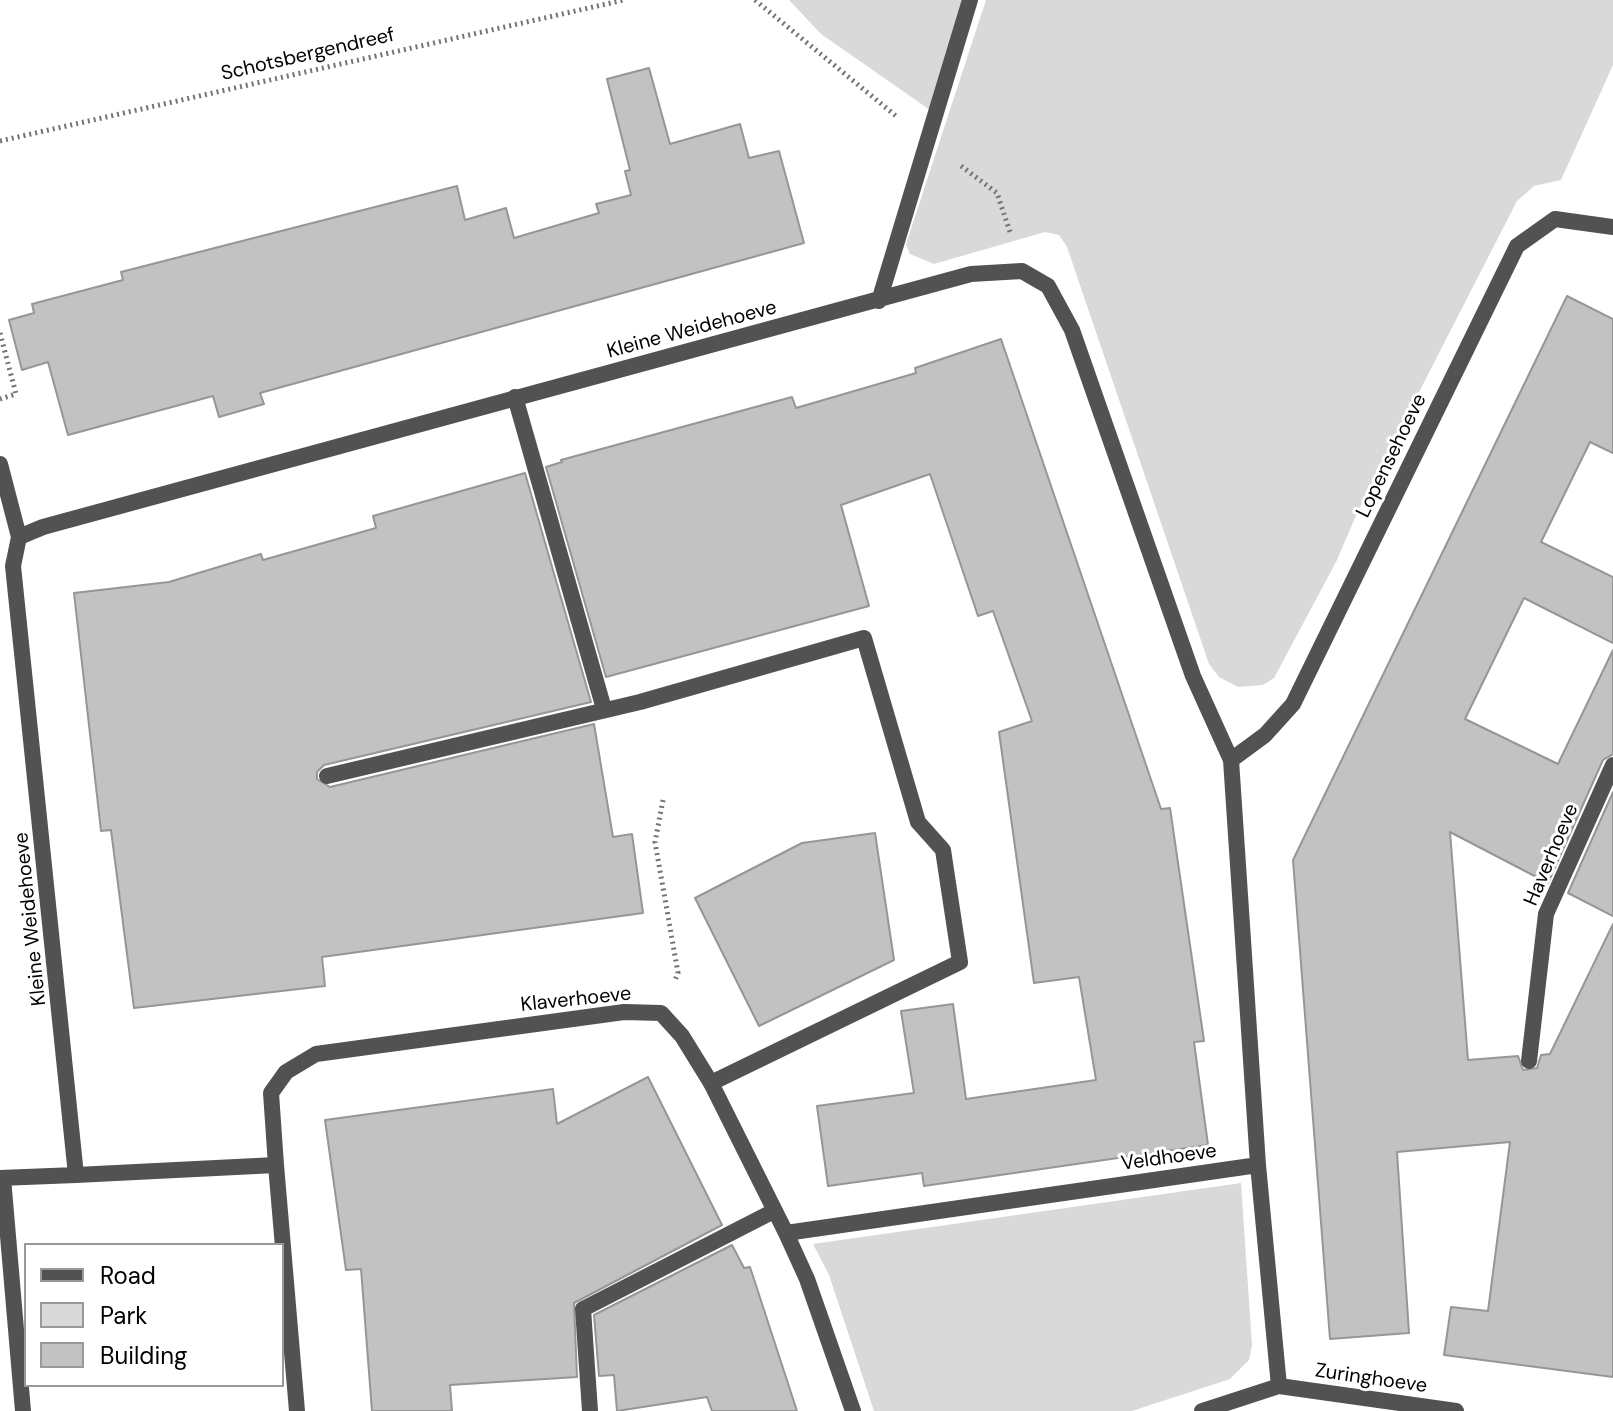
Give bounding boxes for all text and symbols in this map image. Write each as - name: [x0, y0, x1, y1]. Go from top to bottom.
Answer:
- street label: Schotsbergendreef: [219, 23, 397, 87]
- street label: Kleine Weidehoeve: [605, 296, 779, 364]
- street label: Lopensehoeve: [1352, 390, 1432, 522]
- street label: Haverhoeve: [1520, 800, 1584, 910]
- street label: Kleine Weidehoeve: [10, 831, 52, 1007]
- street label: Klaverhoeve: [519, 982, 633, 1018]
- street label: Veldhoeve: [1120, 1139, 1218, 1177]
- legend: [24, 1243, 284, 1387]
- text: Road: [100, 1260, 156, 1291]
- text: Park: [100, 1300, 147, 1331]
- text: Building: [100, 1340, 187, 1371]
- street label: Zuringhoeve: [1313, 1359, 1429, 1399]

